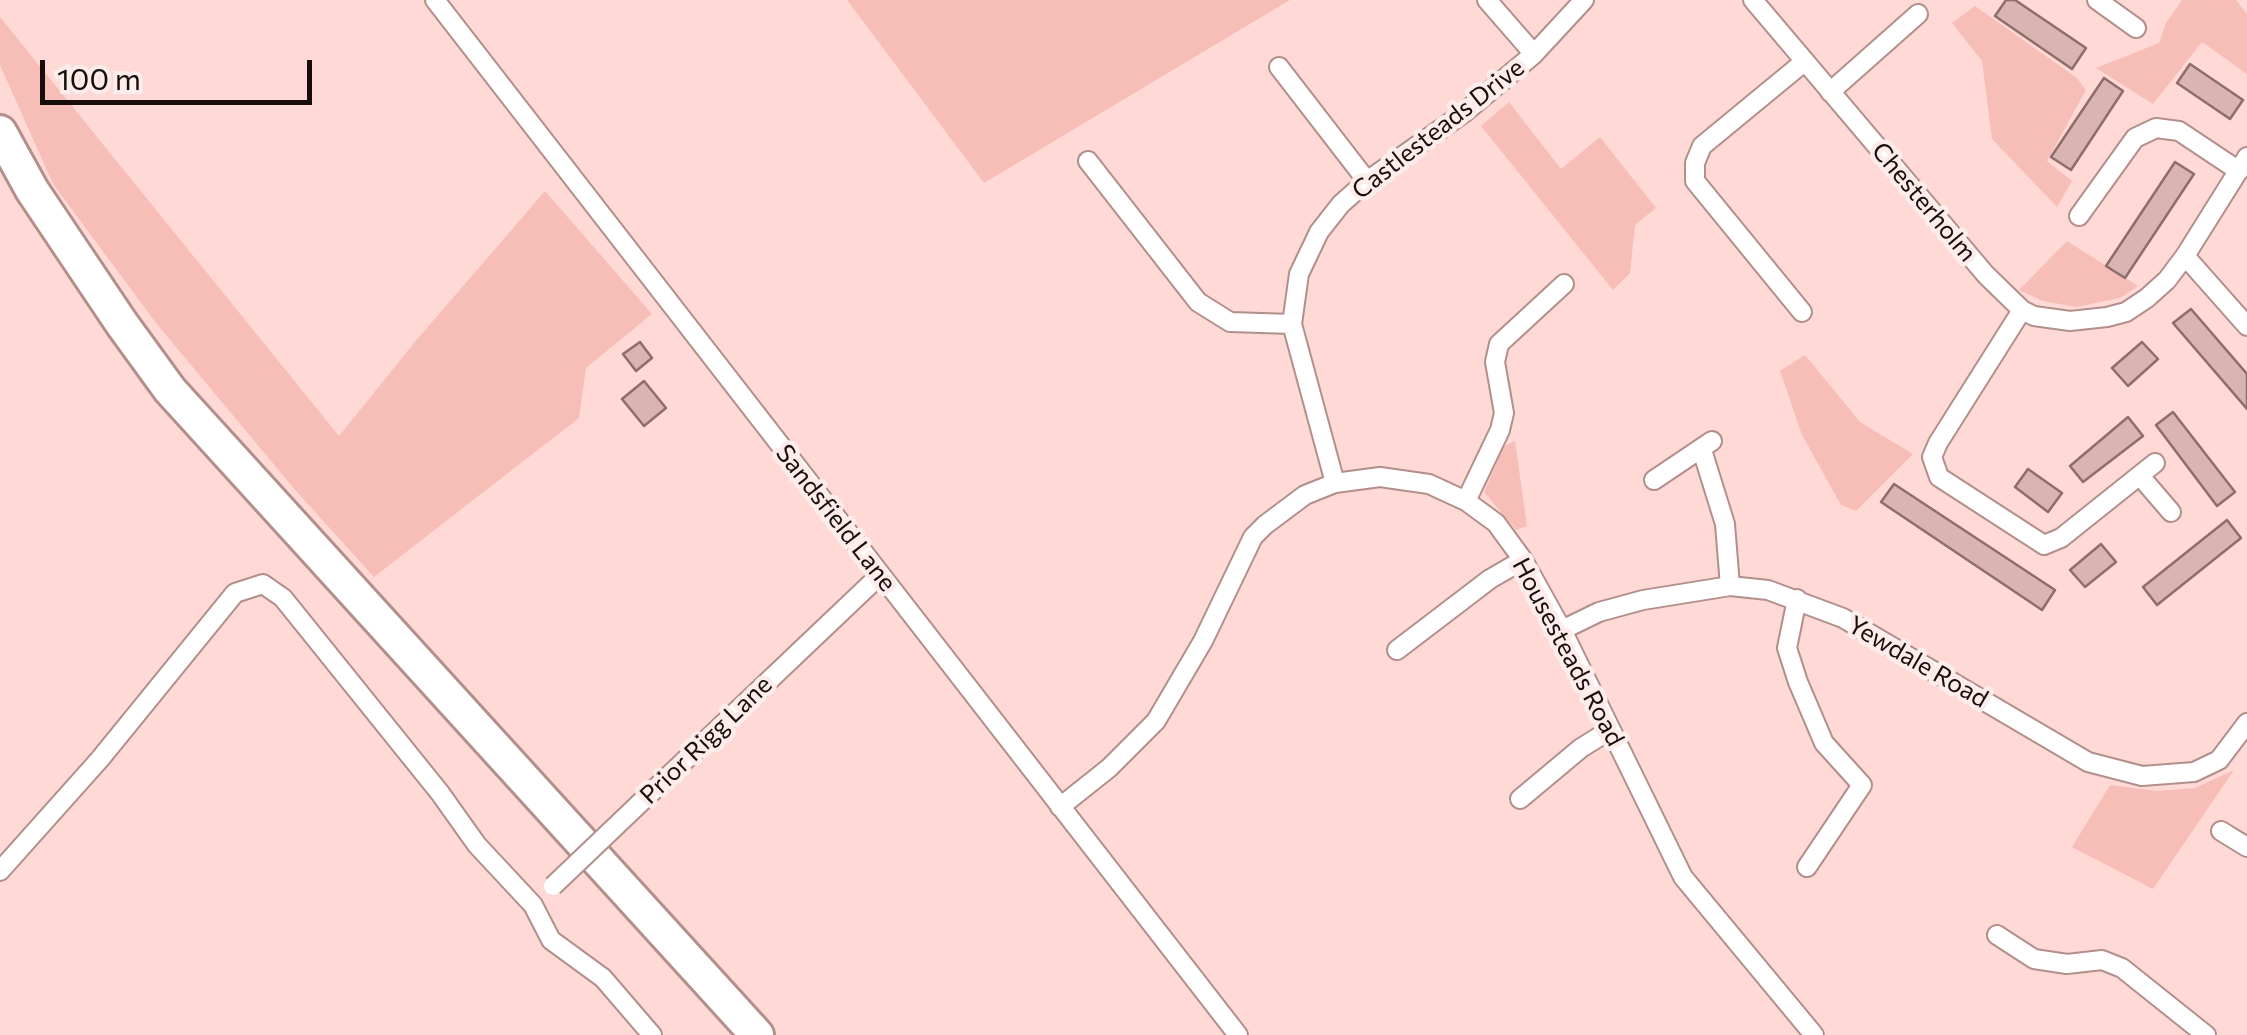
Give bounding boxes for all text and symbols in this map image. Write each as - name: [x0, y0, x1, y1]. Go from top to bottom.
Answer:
- scale bar: [45, 40, 318, 102]
- street label: Castlesteads Drive: [1346, 53, 1530, 205]
- text: 100 m: [57, 59, 141, 96]
- street label: Chesterholm: [1865, 136, 1983, 268]
- street label: Sandsfield Lane: [769, 439, 903, 597]
- street label: Housesteads Road: [1506, 553, 1630, 751]
- street label: Yewdale Road: [1843, 610, 1993, 714]
- street label: Prior Rigg Lane: [634, 670, 778, 810]

